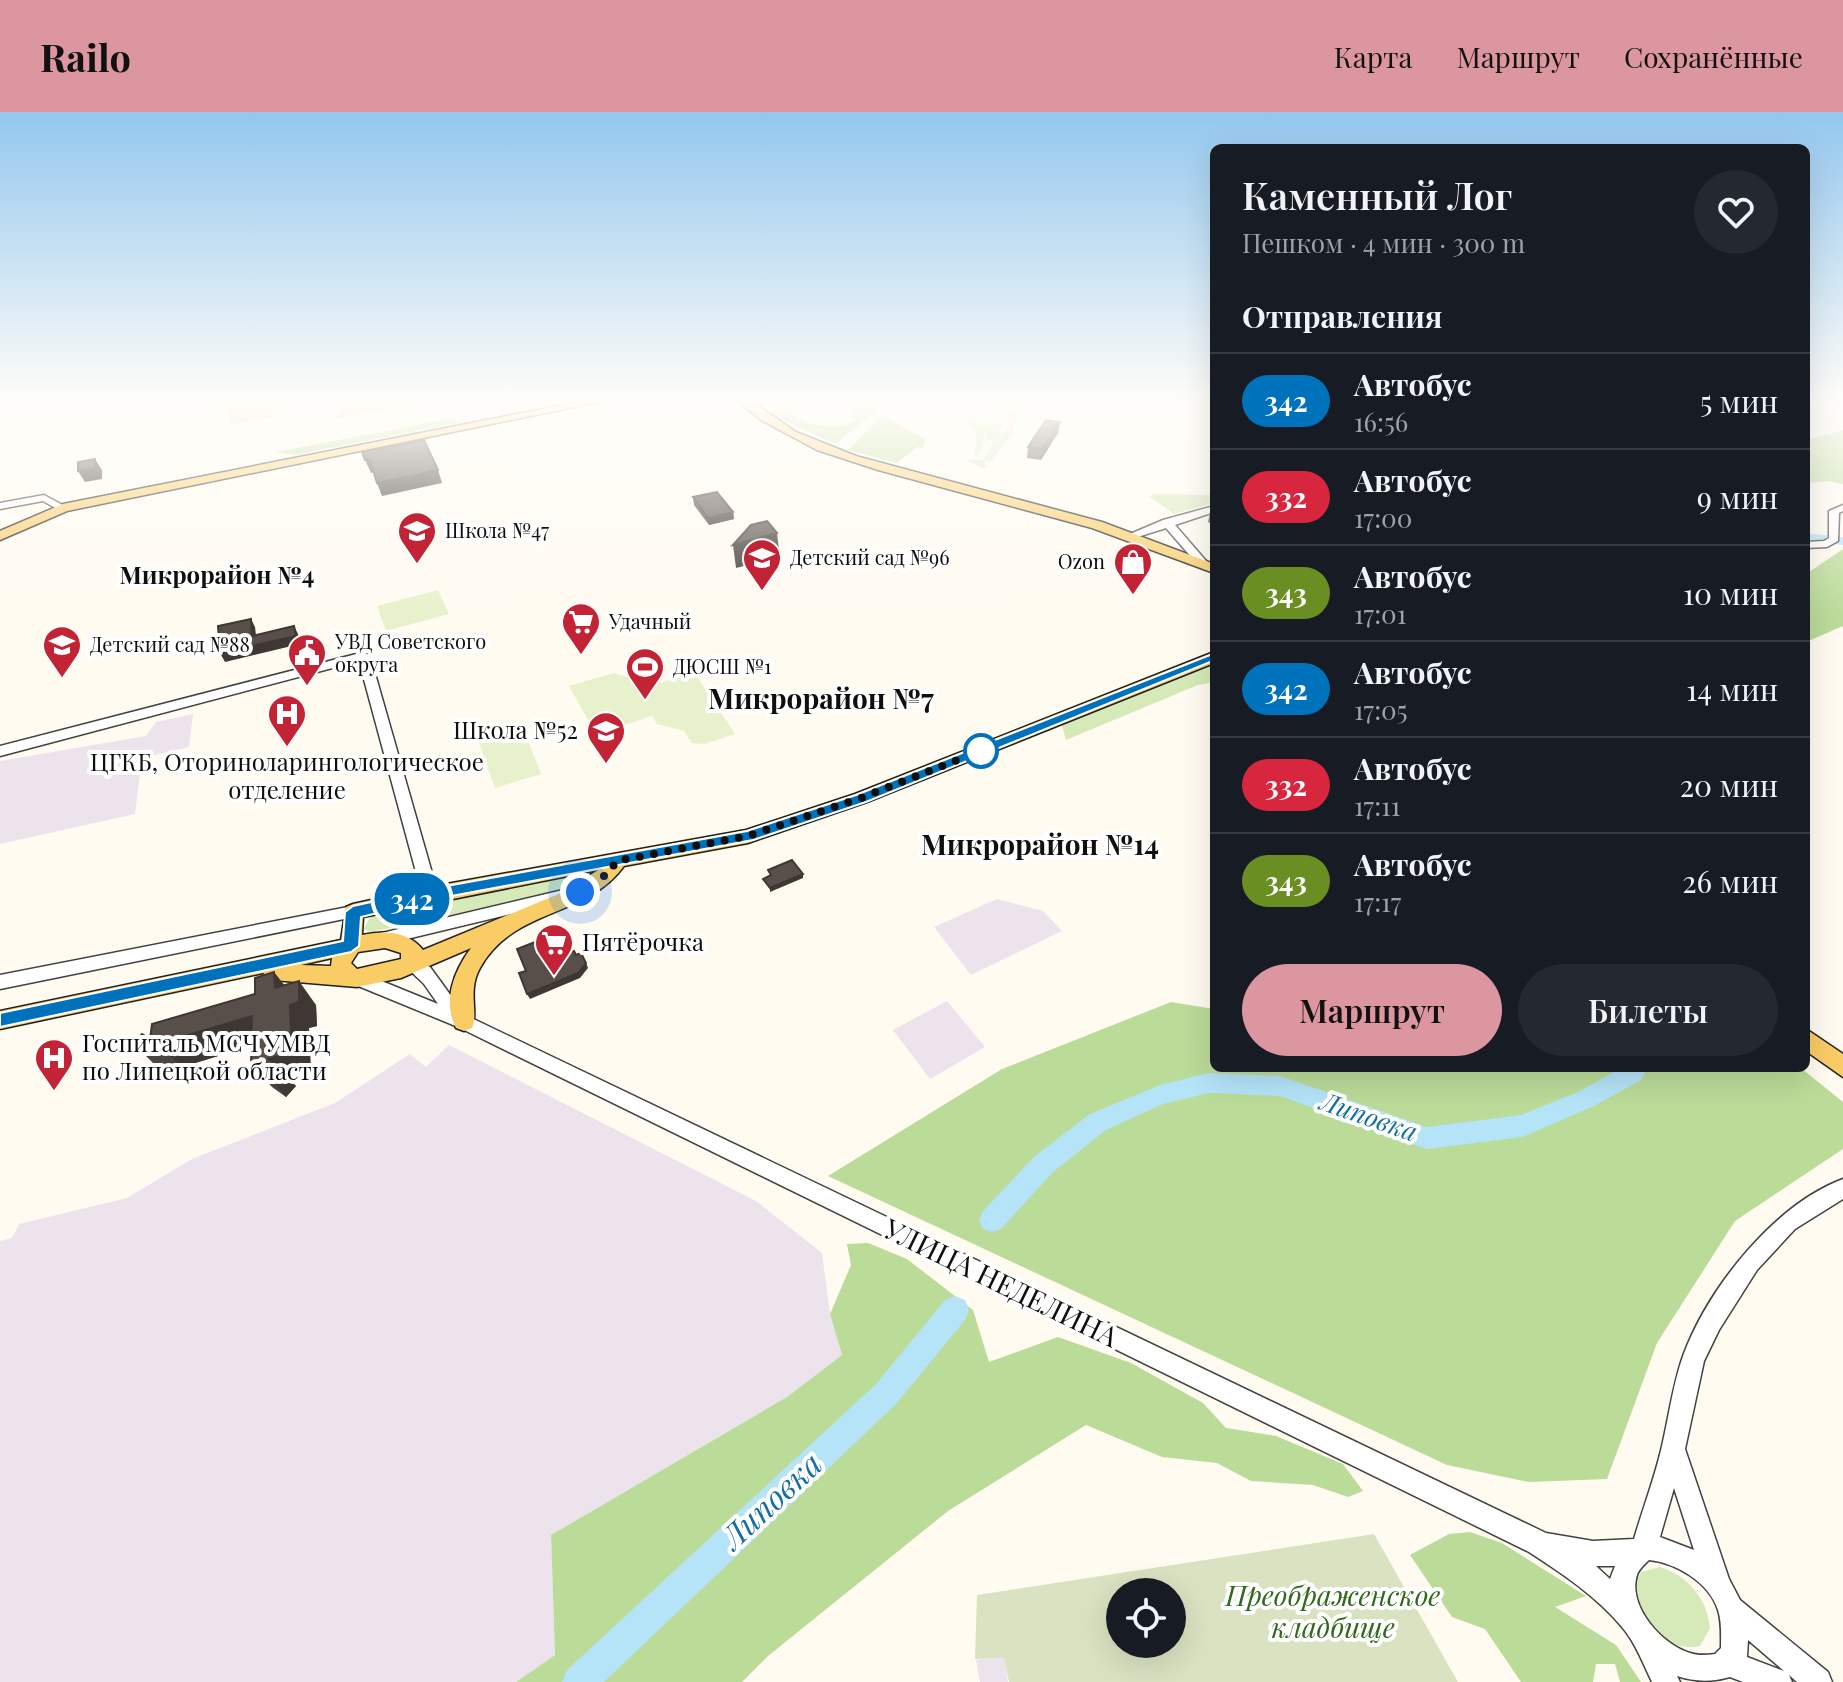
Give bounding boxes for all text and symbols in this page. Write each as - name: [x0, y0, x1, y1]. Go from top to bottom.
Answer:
- text: Railo: [40, 31, 131, 82]
- text: Карта: [1334, 38, 1412, 75]
- text: Маршрут: [1456, 38, 1580, 75]
- text: Сохранённые: [1624, 38, 1803, 75]
- text: Каменный Лог: [1242, 169, 1513, 220]
- button: heart: [1694, 170, 1778, 254]
- text: Пешком · 4 мин · 300 m: [1242, 225, 1525, 260]
- text: Отправления: [1242, 296, 1442, 336]
- text: Автобус: [1354, 364, 1472, 404]
- text: 5 мин: [1700, 381, 1778, 421]
- text: 342: [1264, 382, 1308, 419]
- text: 16:56: [1354, 404, 1408, 439]
- text: Автобус: [1354, 460, 1472, 500]
- text: 9 мин: [1697, 477, 1778, 517]
- text: 332: [1265, 478, 1307, 515]
- text: 17:00: [1354, 500, 1412, 535]
- school or university icon: Школа №47: [396, 510, 438, 565]
- place label: Школа №47: [445, 516, 549, 543]
- school or university icon: Детский сад №96: [741, 537, 783, 592]
- shop icon: Ozon: [1112, 541, 1154, 596]
- place label: Детский сад №96: [790, 543, 950, 570]
- place label: Ozon: [1058, 547, 1105, 574]
- text: Автобус: [1354, 556, 1472, 596]
- district label: Микрорайон №4: [120, 558, 314, 590]
- text: 10 мин: [1683, 573, 1778, 613]
- text: 343: [1265, 574, 1307, 611]
- text: 17:01: [1354, 596, 1406, 631]
- supermarket icon: Удачный: [560, 601, 602, 656]
- place label: Удачный: [608, 607, 691, 634]
- school or university icon: Детский сад №88: [41, 624, 83, 679]
- place label: УВД Советского округа: [334, 627, 486, 677]
- place label: Детский сад №88: [90, 630, 250, 657]
- public building icon: УВД Советского округа: [286, 632, 328, 687]
- sports icon: ДЮСШ №1: [624, 646, 666, 701]
- place label: ДЮСШ №1: [673, 652, 771, 679]
- text: Автобус: [1354, 652, 1472, 692]
- text: 14 мин: [1686, 669, 1778, 709]
- text: 342: [1264, 670, 1308, 707]
- district label: Микрорайон №7: [708, 679, 934, 716]
- text: 17:05: [1354, 692, 1407, 727]
- hospital icon: ЦГКБ, Оториноларингологическое отделение: [266, 693, 308, 748]
- school or university icon: Школа №52: [585, 710, 627, 765]
- place label: Школа №52: [453, 713, 578, 745]
- unlabelled marker: [964, 734, 998, 768]
- place label: ЦГКБ, Оториноларингологическое отделение: [90, 745, 484, 805]
- text: Автобус: [1354, 748, 1472, 788]
- text: 20 мин: [1680, 765, 1778, 805]
- text: 332: [1265, 766, 1307, 803]
- text: 17:11: [1354, 788, 1400, 823]
- district label: Микрорайон №14: [921, 825, 1159, 862]
- text: Автобус: [1354, 844, 1472, 884]
- text: 26 мин: [1682, 861, 1778, 901]
- text: 343: [1265, 862, 1307, 899]
- your location: [560, 872, 600, 912]
- line badge: 342: [366, 873, 458, 925]
- text: 342: [390, 880, 434, 917]
- text: 17:17: [1354, 884, 1401, 919]
- supermarket icon: Пятёрочка: [533, 922, 575, 977]
- place label: Пятёрочка: [582, 925, 704, 957]
- button: Маршрут: [1242, 964, 1502, 1056]
- button: Билеты: [1518, 964, 1778, 1056]
- place label: Госпиталь МСЧ УМВД по Липецкой области: [82, 1026, 330, 1086]
- hospital icon: Госпиталь МСЧ УМВД по Липецкой области: [33, 1037, 75, 1092]
- water label: Липовка: [1315, 1082, 1423, 1148]
- street label: УЛИЦА НЕДЕЛИНА: [878, 1208, 1125, 1355]
- water label: Липовка: [708, 1441, 830, 1559]
- park label: Преображенское кладбище: [1225, 1576, 1440, 1645]
- map controls: [1106, 1578, 1186, 1658]
- button: locate: [1106, 1578, 1186, 1658]

